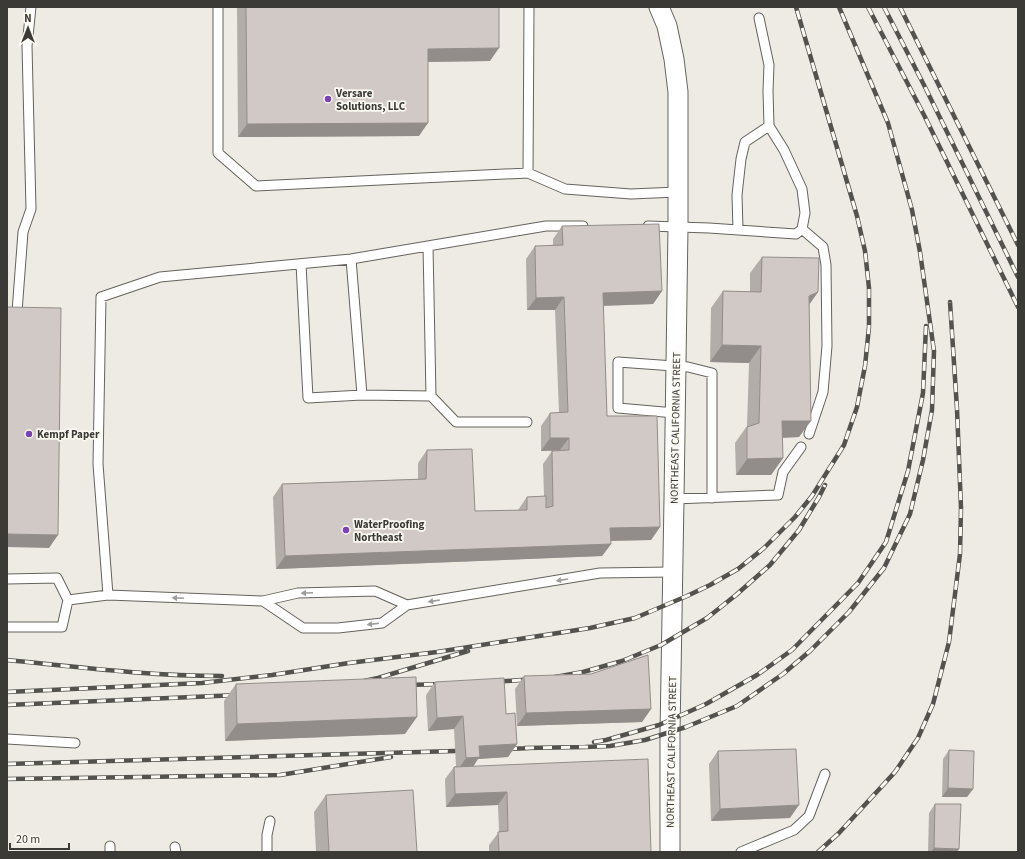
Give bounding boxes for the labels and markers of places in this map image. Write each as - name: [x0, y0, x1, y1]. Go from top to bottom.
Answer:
- place label: Versare Solutions, LLC: [335, 86, 406, 114]
- marker: Versare Solutions, LLC: [323, 94, 333, 104]
- place label: Kempf Paper: [37, 427, 100, 442]
- marker: Kempf Paper: [24, 429, 34, 439]
- place label: WaterProofing Northeast: [354, 517, 425, 545]
- marker: WaterProofing Northeast: [341, 525, 351, 535]

